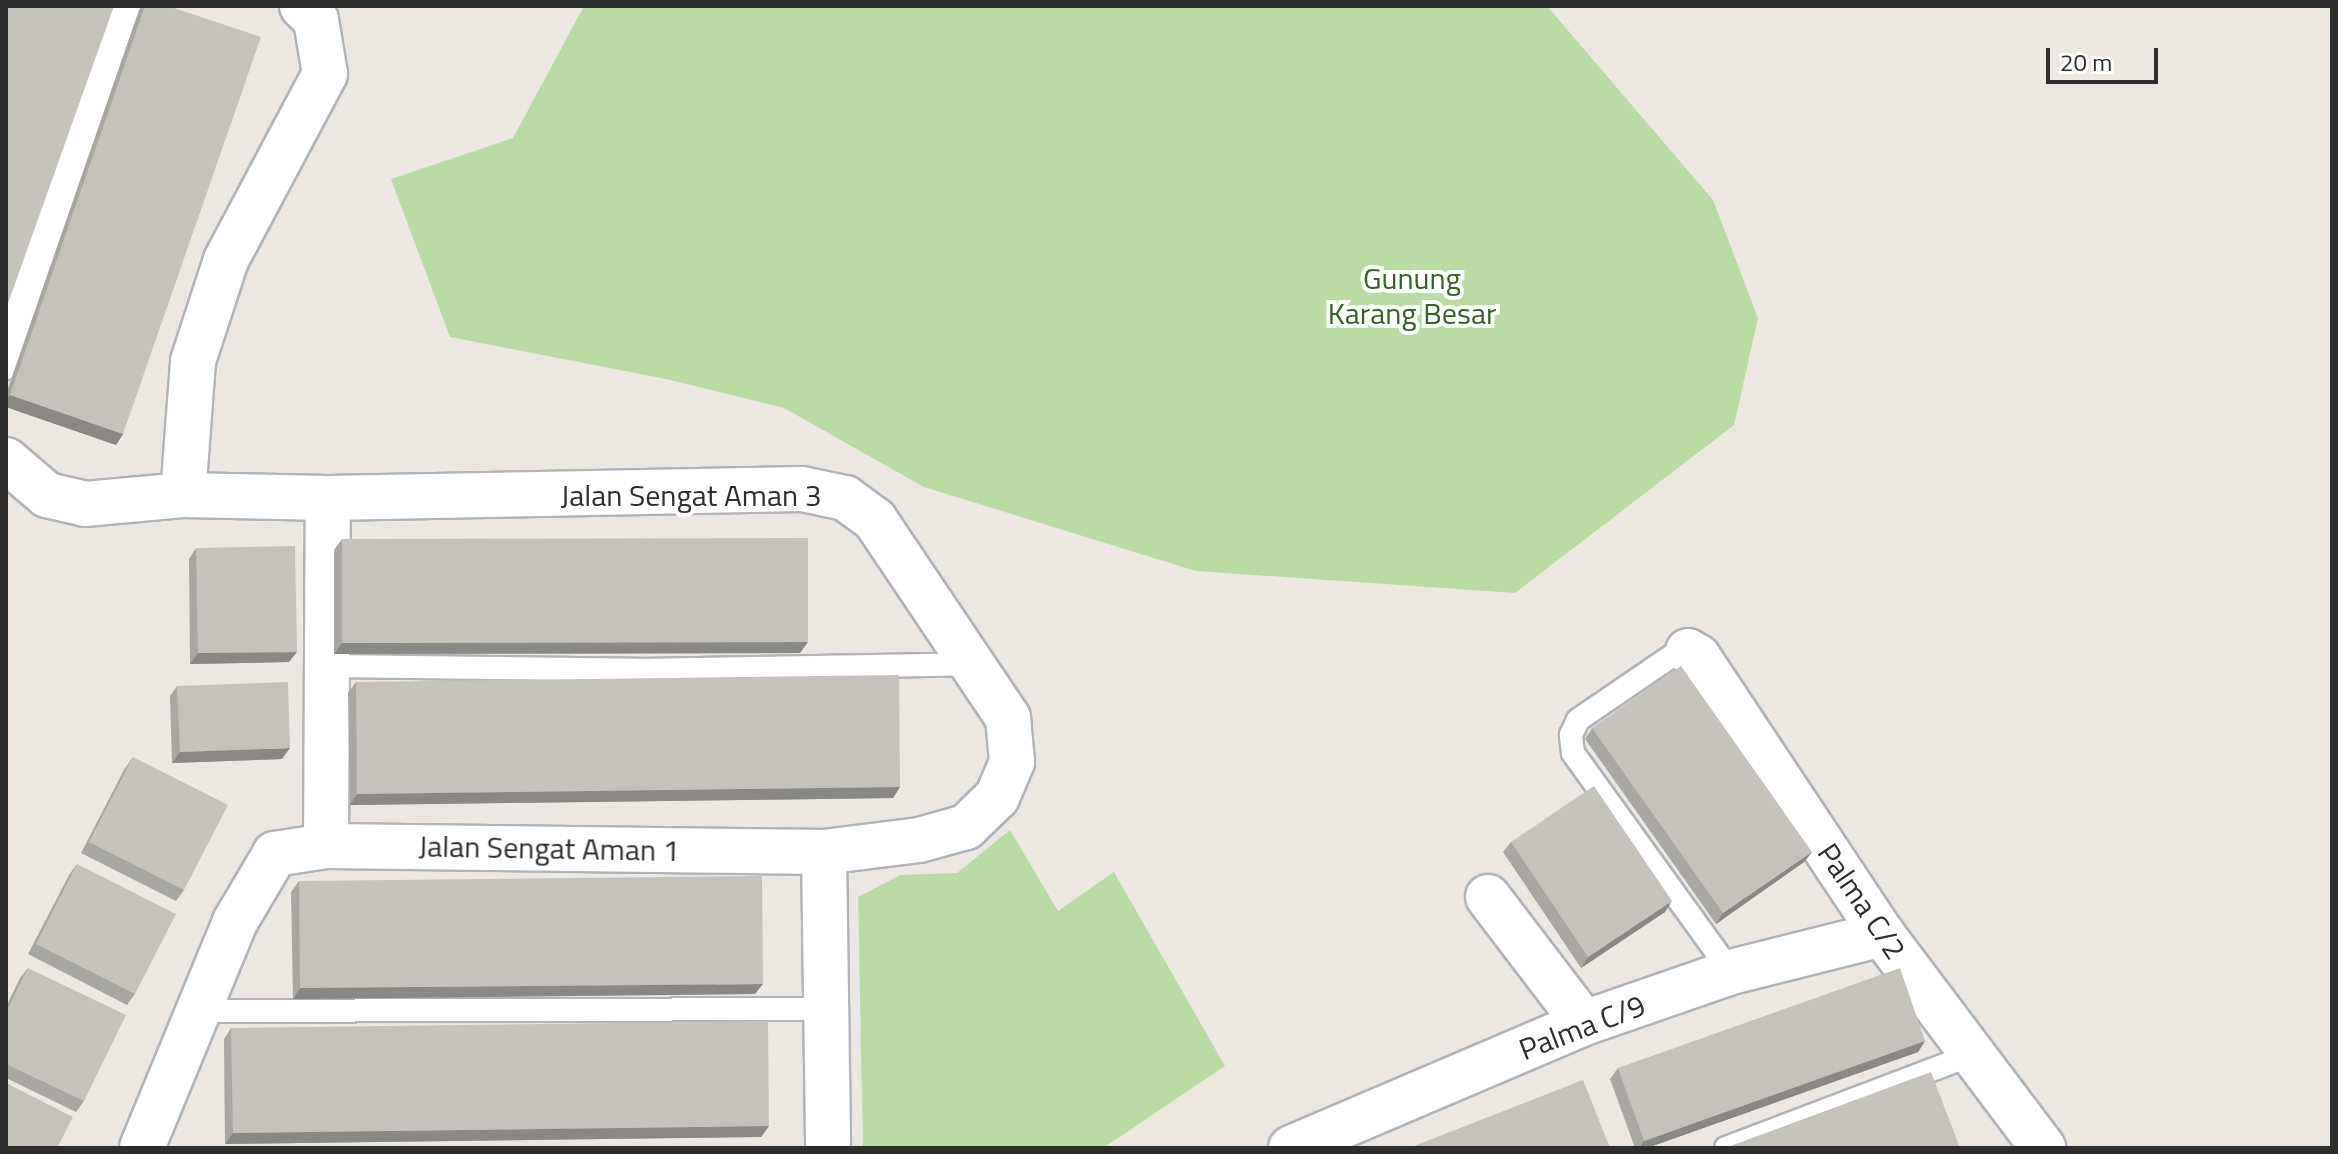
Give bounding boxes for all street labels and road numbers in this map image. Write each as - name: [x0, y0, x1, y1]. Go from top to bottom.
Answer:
- street label: Jalan Sengat Aman 3: [561, 477, 821, 513]
- street label: Jalan Sengat Aman 1: [418, 828, 680, 868]
- street label: Palma C/2: [1810, 836, 1914, 966]
- street label: Palma C/9: [1514, 987, 1650, 1067]

